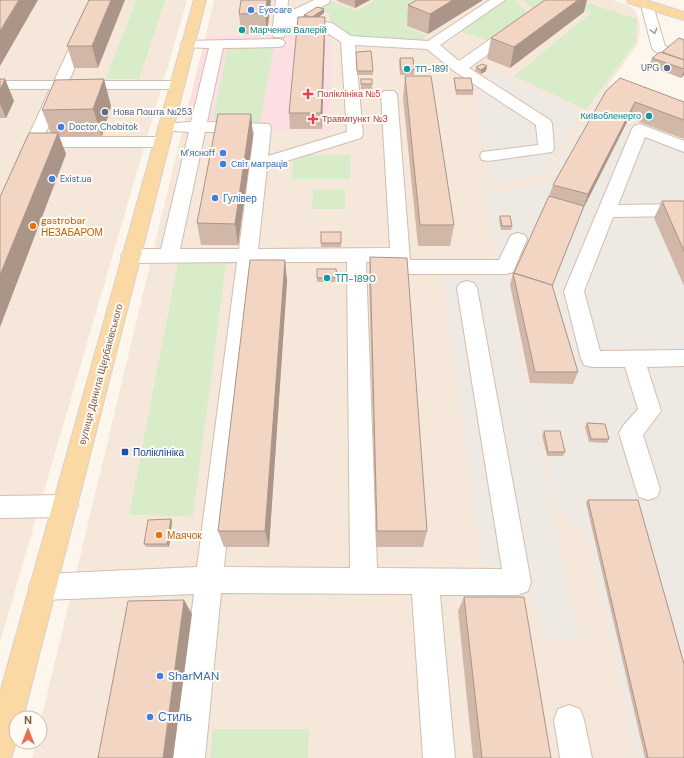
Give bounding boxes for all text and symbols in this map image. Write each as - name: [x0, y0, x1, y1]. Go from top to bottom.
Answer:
- place label: Eyecare: [259, 4, 292, 16]
- marker: Eyecare: [246, 5, 256, 15]
- place label: Марченко Валерій: [250, 24, 327, 36]
- marker: Марченко Валерій: [237, 25, 247, 35]
- one-way arrow: [650, 27, 658, 34]
- place label: UPG: [641, 62, 659, 74]
- place label: ТП-1891: [415, 63, 448, 75]
- marker: UPG: [662, 63, 672, 73]
- marker: ТП-1891: [402, 64, 412, 74]
- marker: Поліклініка №5: [302, 88, 314, 100]
- place label: Поліклініка №5: [317, 88, 380, 100]
- place label: Нова Пошта №253: [113, 106, 192, 118]
- marker: Нова Пошта №253: [100, 107, 110, 117]
- place label: Київобленерго: [580, 110, 641, 122]
- marker: Київобленерго: [644, 111, 654, 121]
- marker: Травмпункт №3: [307, 113, 319, 125]
- place label: Травмпункт №3: [322, 113, 388, 125]
- place label: Doctor Chobitok: [69, 121, 139, 133]
- marker: Doctor Chobitok: [56, 122, 66, 132]
- place label: М'ясноff: [181, 147, 215, 159]
- marker: М'ясноff: [218, 148, 228, 158]
- place label: Світ матраців: [231, 158, 288, 170]
- marker: Світ матраців: [218, 159, 228, 169]
- place label: Exist.ua: [60, 173, 91, 185]
- marker: Exist.ua: [47, 174, 57, 184]
- place label: Гулівер: [223, 192, 257, 205]
- marker: Гулівер: [210, 193, 220, 203]
- place label: gastrobar НЕЗАБАРОМ: [41, 214, 103, 239]
- marker: gastrobar НЕЗАБАРОМ: [28, 221, 38, 231]
- place label: ТП-1890: [335, 272, 376, 285]
- marker: ТП-1890: [322, 273, 332, 283]
- street label: вулиця Данила Щербаківського: [75, 302, 126, 446]
- place label: Поліклініка: [133, 446, 184, 459]
- marker: Поліклініка: [120, 447, 130, 457]
- place label: Маячок: [167, 529, 202, 542]
- marker: Маячок: [154, 530, 164, 540]
- place label: SharMAN: [168, 668, 219, 684]
- marker: SharMAN: [155, 671, 165, 681]
- place label: Стиль: [158, 709, 192, 725]
- north arrow: [8, 710, 48, 750]
- marker: Стиль: [145, 712, 155, 722]
- text: N: [24, 713, 32, 727]

